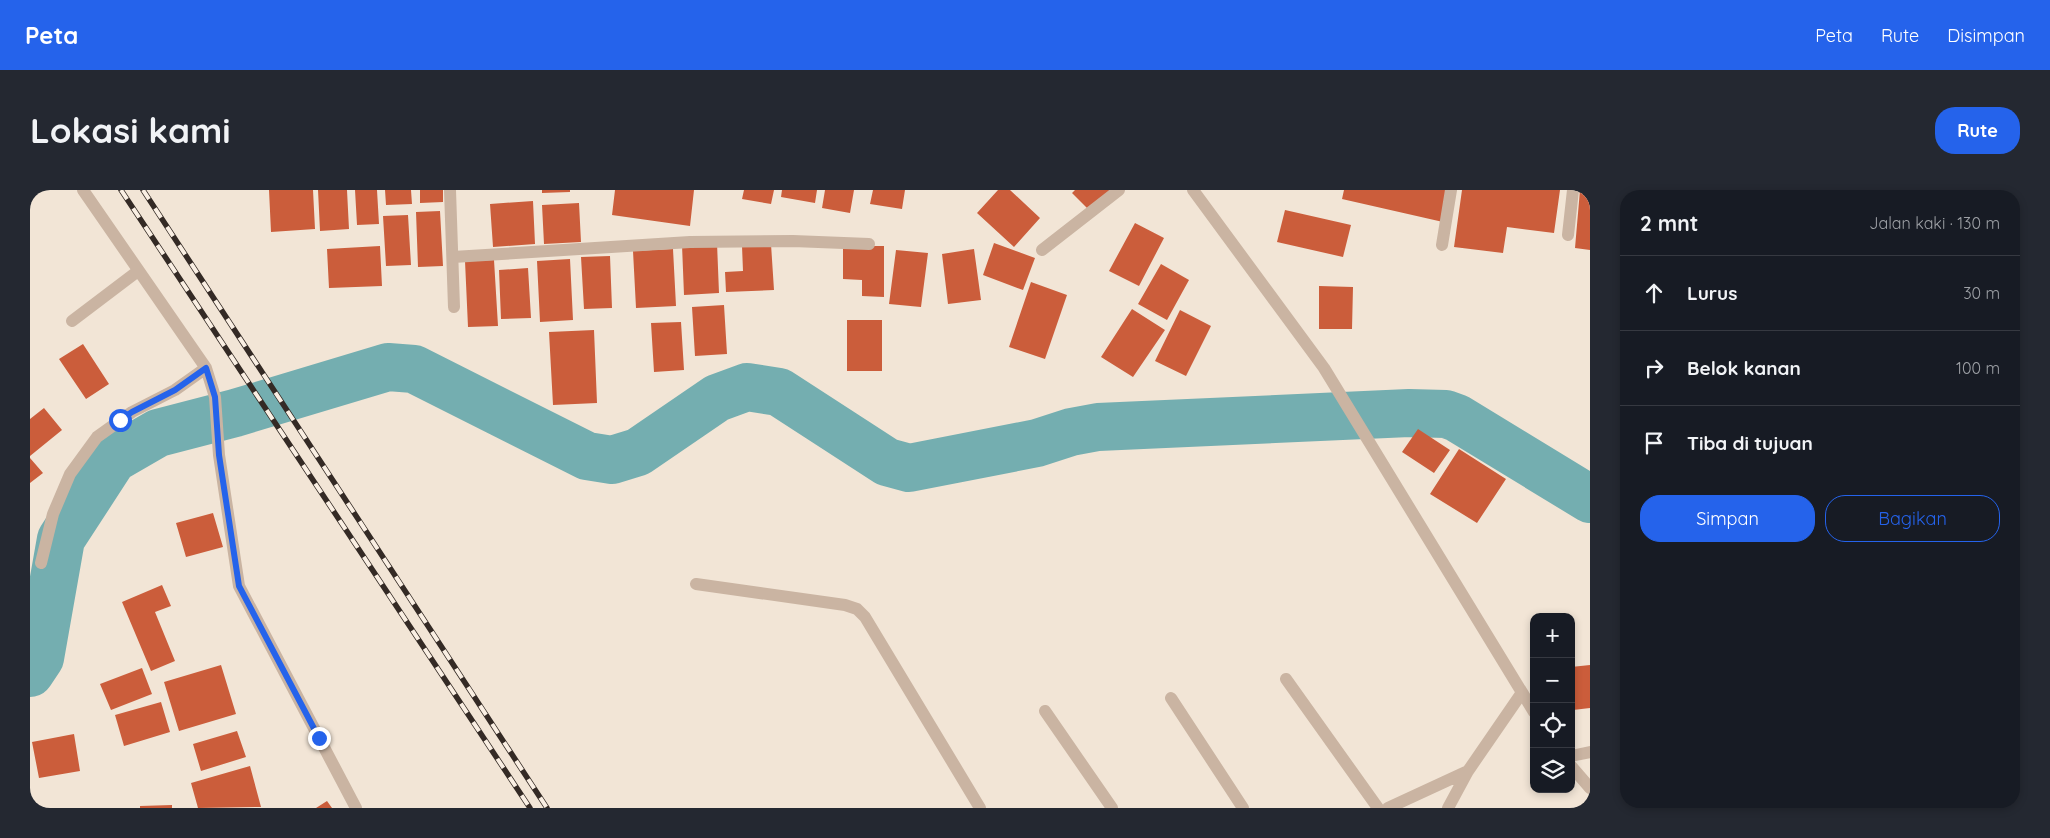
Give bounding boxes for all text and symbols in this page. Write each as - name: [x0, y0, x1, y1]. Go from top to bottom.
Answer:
- text: Peta: [25, 20, 78, 50]
- text: Peta: [1815, 24, 1853, 47]
- text: Rute: [1881, 24, 1919, 47]
- text: Disimpan: [1947, 24, 2025, 47]
- button: Rute: [1935, 107, 2020, 154]
- text: Lokasi kami: [30, 108, 230, 152]
- text: 2 mnt: [1640, 210, 1698, 236]
- text: Jalan kaki · 130 m: [1869, 213, 2000, 233]
- icon: ahead: [1640, 279, 1668, 307]
- text: Lurus: [1687, 281, 1737, 305]
- text: 30 m: [1963, 283, 2000, 303]
- icon: right: [1640, 354, 1668, 382]
- text: Belok kanan: [1687, 356, 1801, 380]
- text: 100 m: [1956, 358, 2000, 378]
- route start: [109, 409, 132, 432]
- icon: arrive: [1640, 429, 1668, 457]
- text: Tiba di tujuan: [1687, 431, 1813, 455]
- button: Simpan: [1640, 495, 1815, 542]
- button: Bagikan: [1825, 495, 2000, 542]
- map controls: [1530, 613, 1575, 793]
- button: +: [1530, 613, 1575, 658]
- button: −: [1530, 658, 1575, 703]
- button: locate: [1530, 703, 1575, 748]
- route end: [308, 727, 331, 750]
- button: layers: [1530, 748, 1575, 793]

